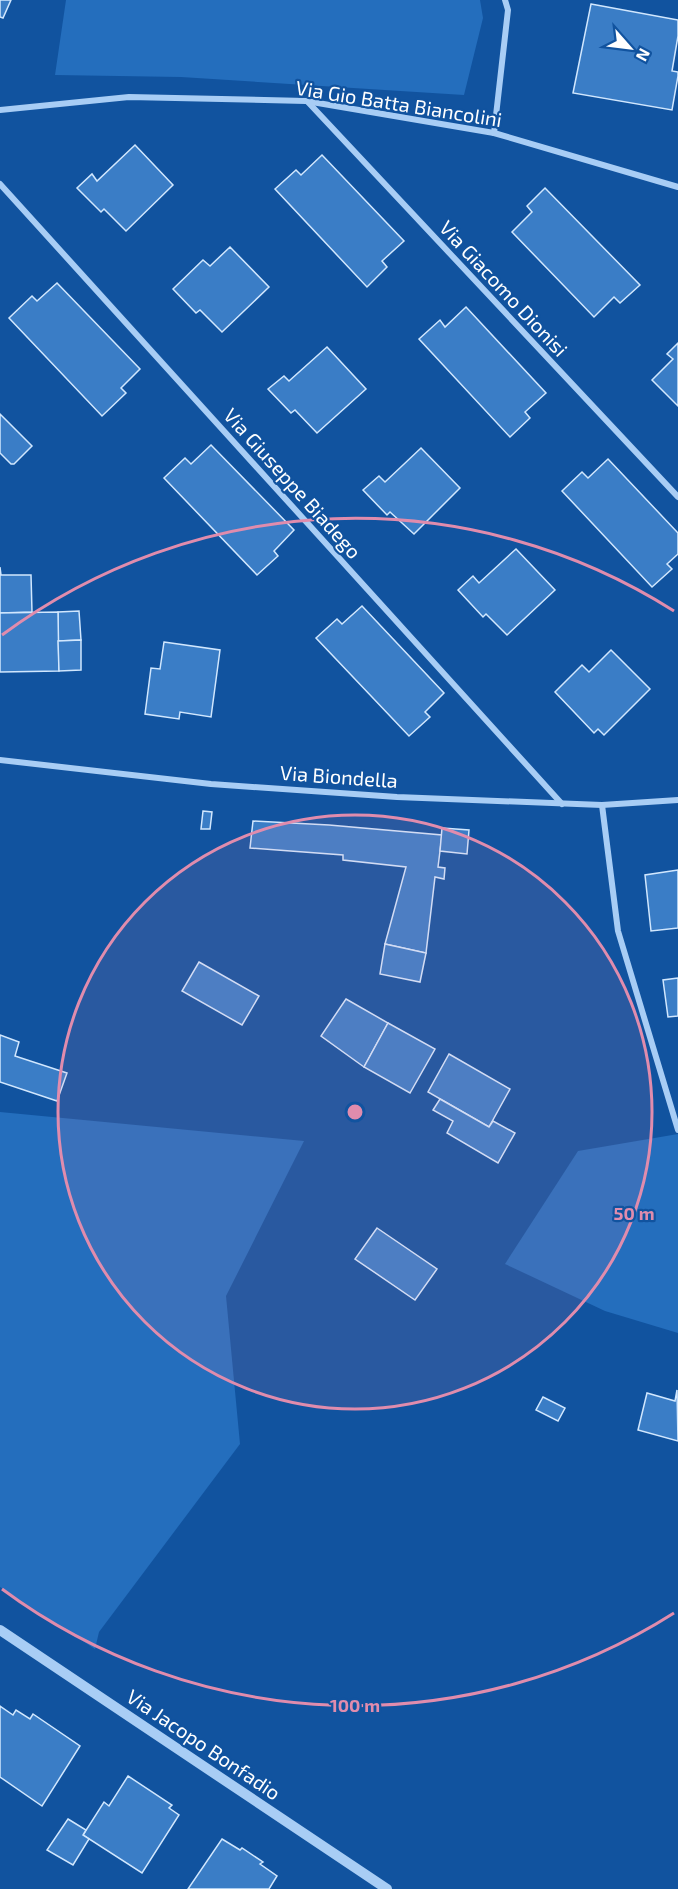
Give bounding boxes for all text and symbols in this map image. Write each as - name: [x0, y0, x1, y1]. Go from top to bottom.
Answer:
- north arrow: [600, 18, 660, 78]
- text: N: [633, 46, 655, 65]
- street label: Via Gio Batta Biancolini: [294, 75, 504, 131]
- street label: Via Giacomo Dionisi: [435, 215, 573, 361]
- street label: Via Giuseppe Biadego: [219, 403, 367, 563]
- street label: Via Biondella: [279, 760, 399, 792]
- centre of rings: [345, 1102, 365, 1122]
- text: 50 m: [613, 1202, 655, 1224]
- street label: Via Jacopo Bonfadio: [123, 1684, 285, 1804]
- text: 100 m: [330, 1694, 380, 1716]

